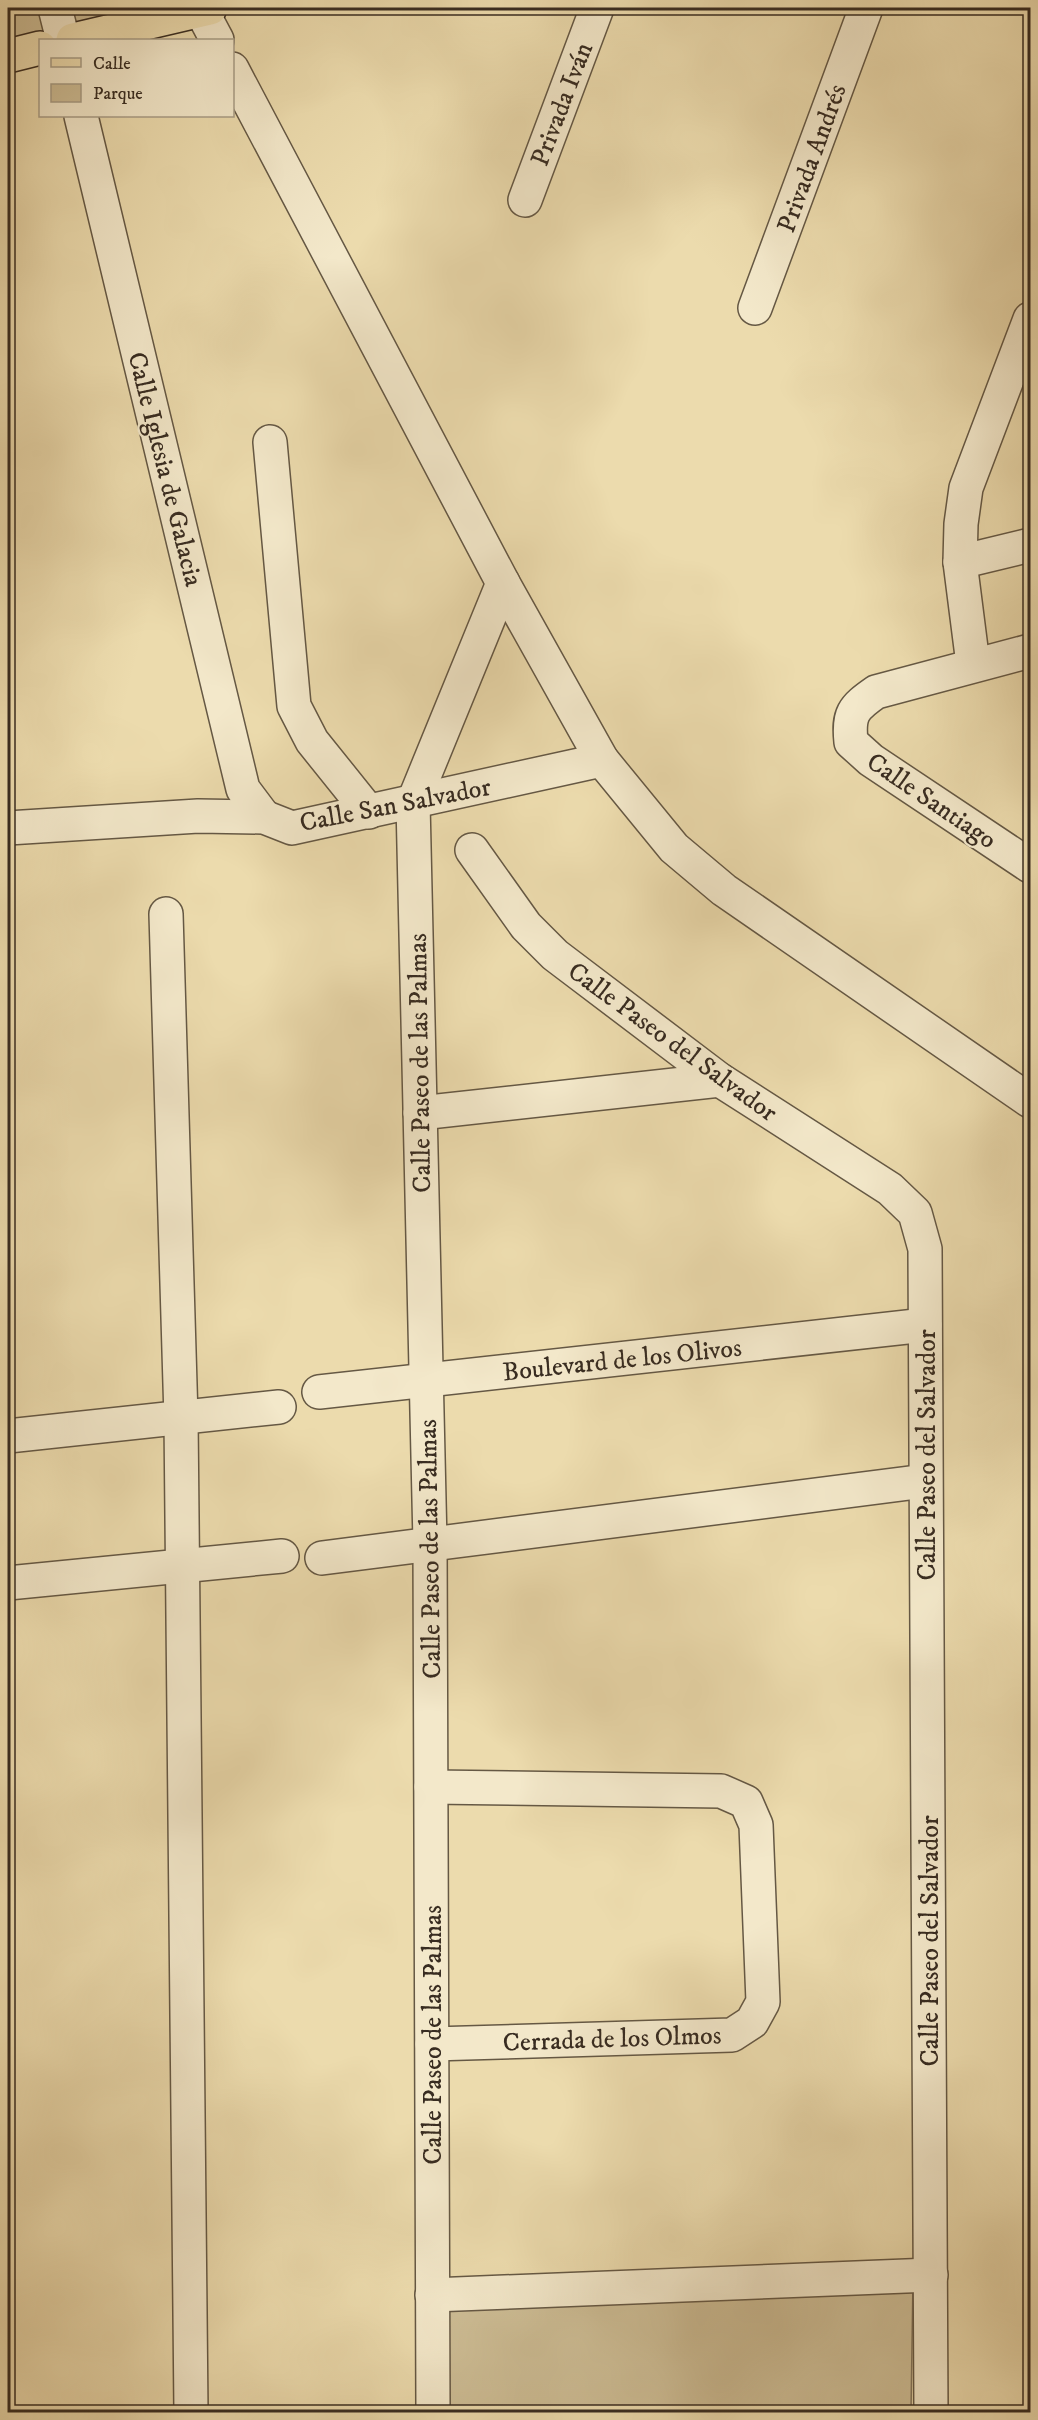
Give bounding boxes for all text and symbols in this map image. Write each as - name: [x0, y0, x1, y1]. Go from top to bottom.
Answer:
- street label: Privada Iván: [524, 38, 601, 171]
- legend: [39, 39, 234, 117]
- text: Calle: [93, 53, 131, 75]
- street label: Privada Andrés: [770, 80, 855, 237]
- text: Parque: [93, 83, 143, 105]
- street label: Calle Iglesia de Galacia: [119, 349, 210, 590]
- street label: Calle Santiago: [860, 746, 1002, 857]
- street label: Calle San Salvador: [297, 771, 494, 840]
- street label: Calle Paseo de las Palmas: [402, 933, 439, 1193]
- street label: Calle Paseo del Salvador: [561, 955, 784, 1130]
- street label: Calle Paseo del Salvador: [911, 1329, 944, 1581]
- street label: Boulevard de los Olivos: [501, 1332, 743, 1389]
- street label: Calle Paseo de las Palmas: [412, 1419, 449, 1679]
- street label: Calle Paseo del Salvador: [914, 1815, 947, 2067]
- street label: Calle Paseo de las Palmas: [417, 1905, 450, 2165]
- street label: Cerrada de los Olmos: [502, 2019, 722, 2060]

